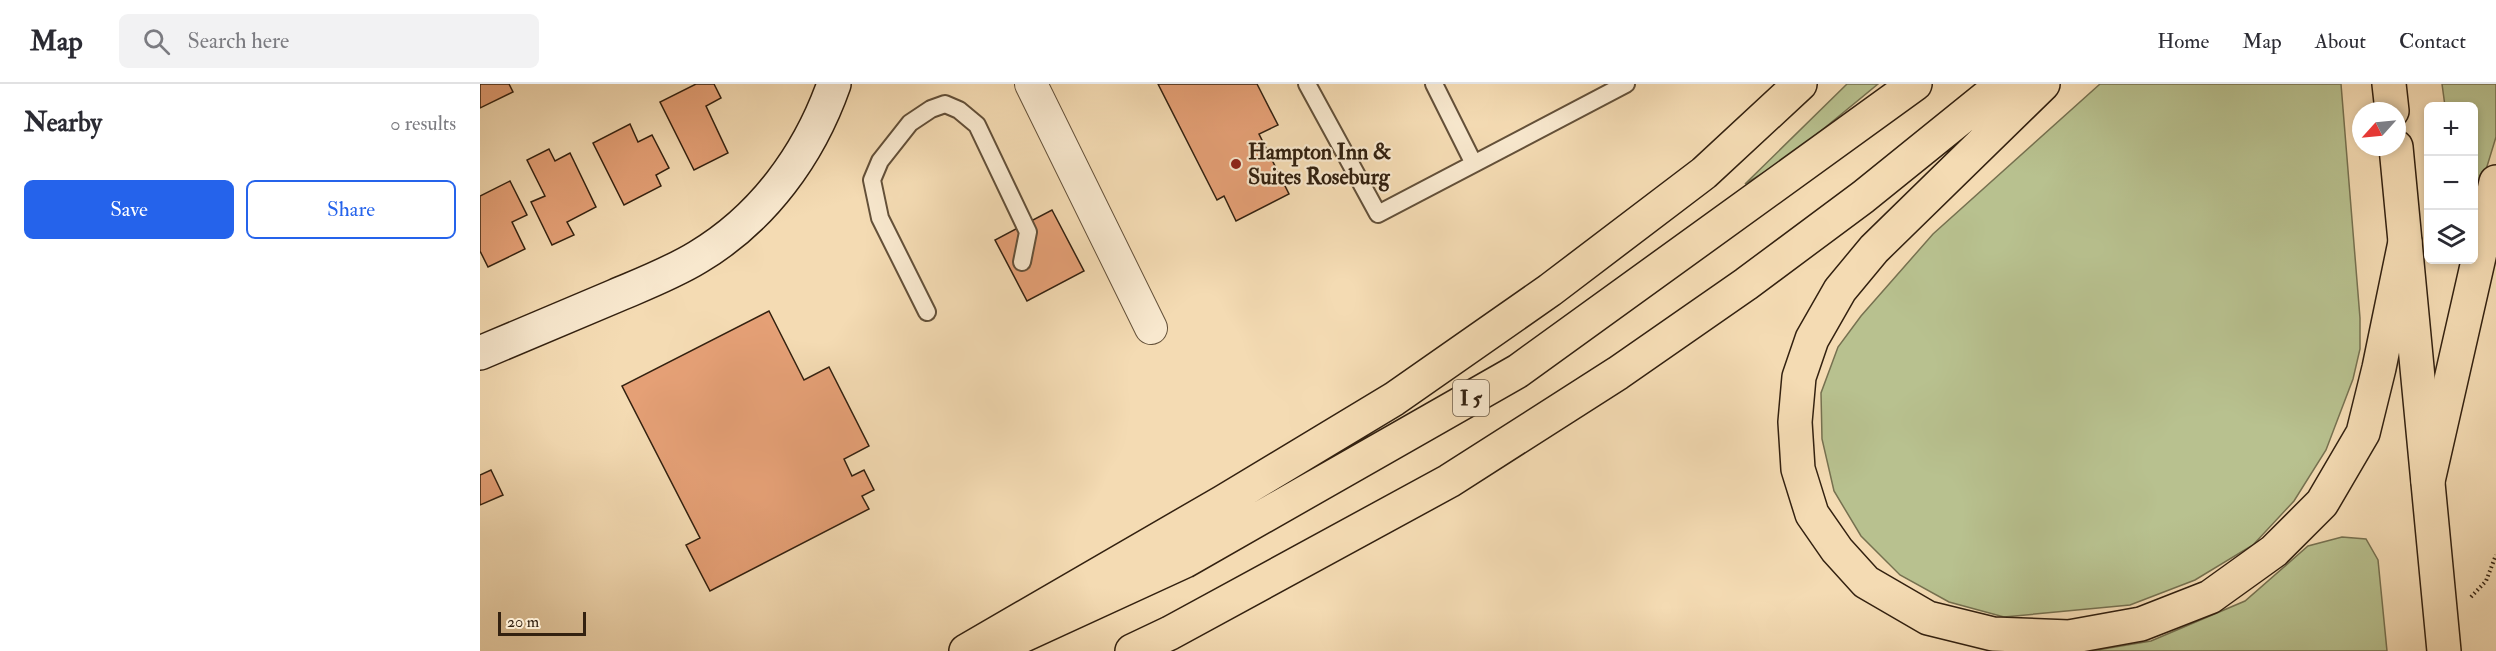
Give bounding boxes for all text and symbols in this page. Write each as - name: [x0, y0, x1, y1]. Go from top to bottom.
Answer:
- search box: [119, 14, 539, 68]
- text: Map: [30, 24, 83, 59]
- icon: search: [140, 25, 173, 58]
- text: Search here: [188, 27, 289, 55]
- text: Home: [2157, 28, 2209, 55]
- text: Map: [2242, 28, 2282, 55]
- text: About: [2315, 28, 2366, 55]
- text: Contact: [2399, 28, 2466, 55]
- north arrow: [2352, 102, 2406, 156]
- map controls: [2424, 102, 2478, 264]
- button: +: [2424, 102, 2478, 156]
- text: Nearby: [24, 107, 102, 139]
- text: 0 results: [390, 111, 456, 136]
- place label: Hampton Inn & Suites Roseburg: [1248, 138, 1391, 192]
- button: −: [2424, 156, 2478, 210]
- marker: Hampton Inn & Suites Roseburg: [1229, 157, 1243, 171]
- button: Save: [24, 180, 234, 239]
- button: Share: [246, 180, 456, 239]
- button: layers: [2424, 210, 2478, 264]
- road number: I 5: [1453, 380, 1489, 416]
- scale bar: [498, 609, 586, 636]
- text: 20 m: [507, 612, 539, 632]

